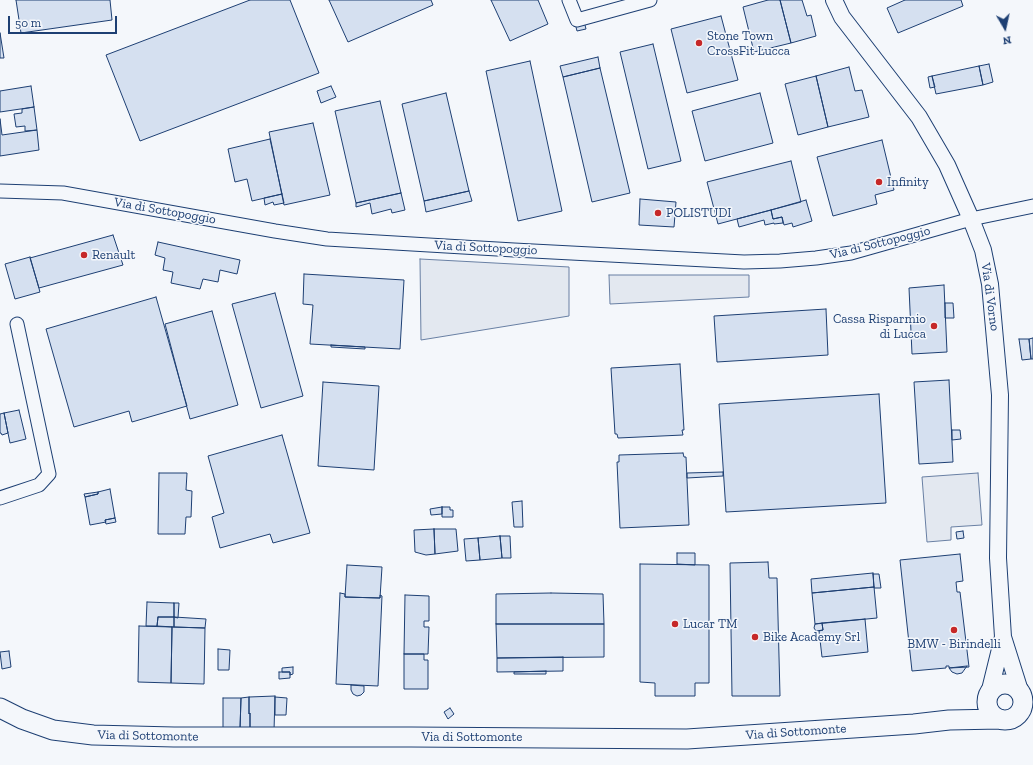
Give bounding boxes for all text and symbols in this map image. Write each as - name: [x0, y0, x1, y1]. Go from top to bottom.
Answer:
- scale bar: [10, 8, 119, 34]
- north arrow: [985, 8, 1025, 48]
- text: 50 m: [15, 16, 41, 30]
- place label: Stone Town CrossFit Lucca: [707, 28, 790, 59]
- text: N: [1002, 33, 1012, 47]
- marker: Stone Town CrossFit Lucca: [694, 38, 704, 48]
- place label: Infinity: [887, 174, 929, 190]
- marker: Infinity: [874, 177, 884, 187]
- street label: Via di Sottopoggio: [113, 194, 217, 228]
- place label: POLISTUDI: [666, 205, 732, 221]
- marker: POLISTUDI: [653, 208, 663, 218]
- street label: Via di Sottopoggio: [828, 223, 932, 263]
- street label: Via di Sottopoggio: [434, 238, 538, 258]
- place label: Renault: [92, 247, 135, 263]
- marker: Renault: [79, 250, 89, 260]
- street label: Via di Vorno: [978, 262, 1002, 332]
- place label: Cassa Risparmio di Lucca: [833, 311, 926, 342]
- marker: Cassa Risparmio di Lucca: [929, 321, 939, 331]
- place label: Lucar TM: [683, 616, 737, 632]
- marker: Lucar TM: [670, 619, 680, 629]
- marker: BMW - Birindelli: [949, 625, 959, 635]
- place label: Bike Academy Srl: [763, 629, 860, 645]
- marker: Bike Academy Srl: [750, 632, 760, 642]
- place label: BMW - Birindelli: [907, 636, 1001, 652]
- street label: Via di Sottomonte: [745, 721, 847, 743]
- street label: Via di Sottomonte: [97, 727, 199, 745]
- street label: Via di Sottomonte: [422, 729, 522, 745]

